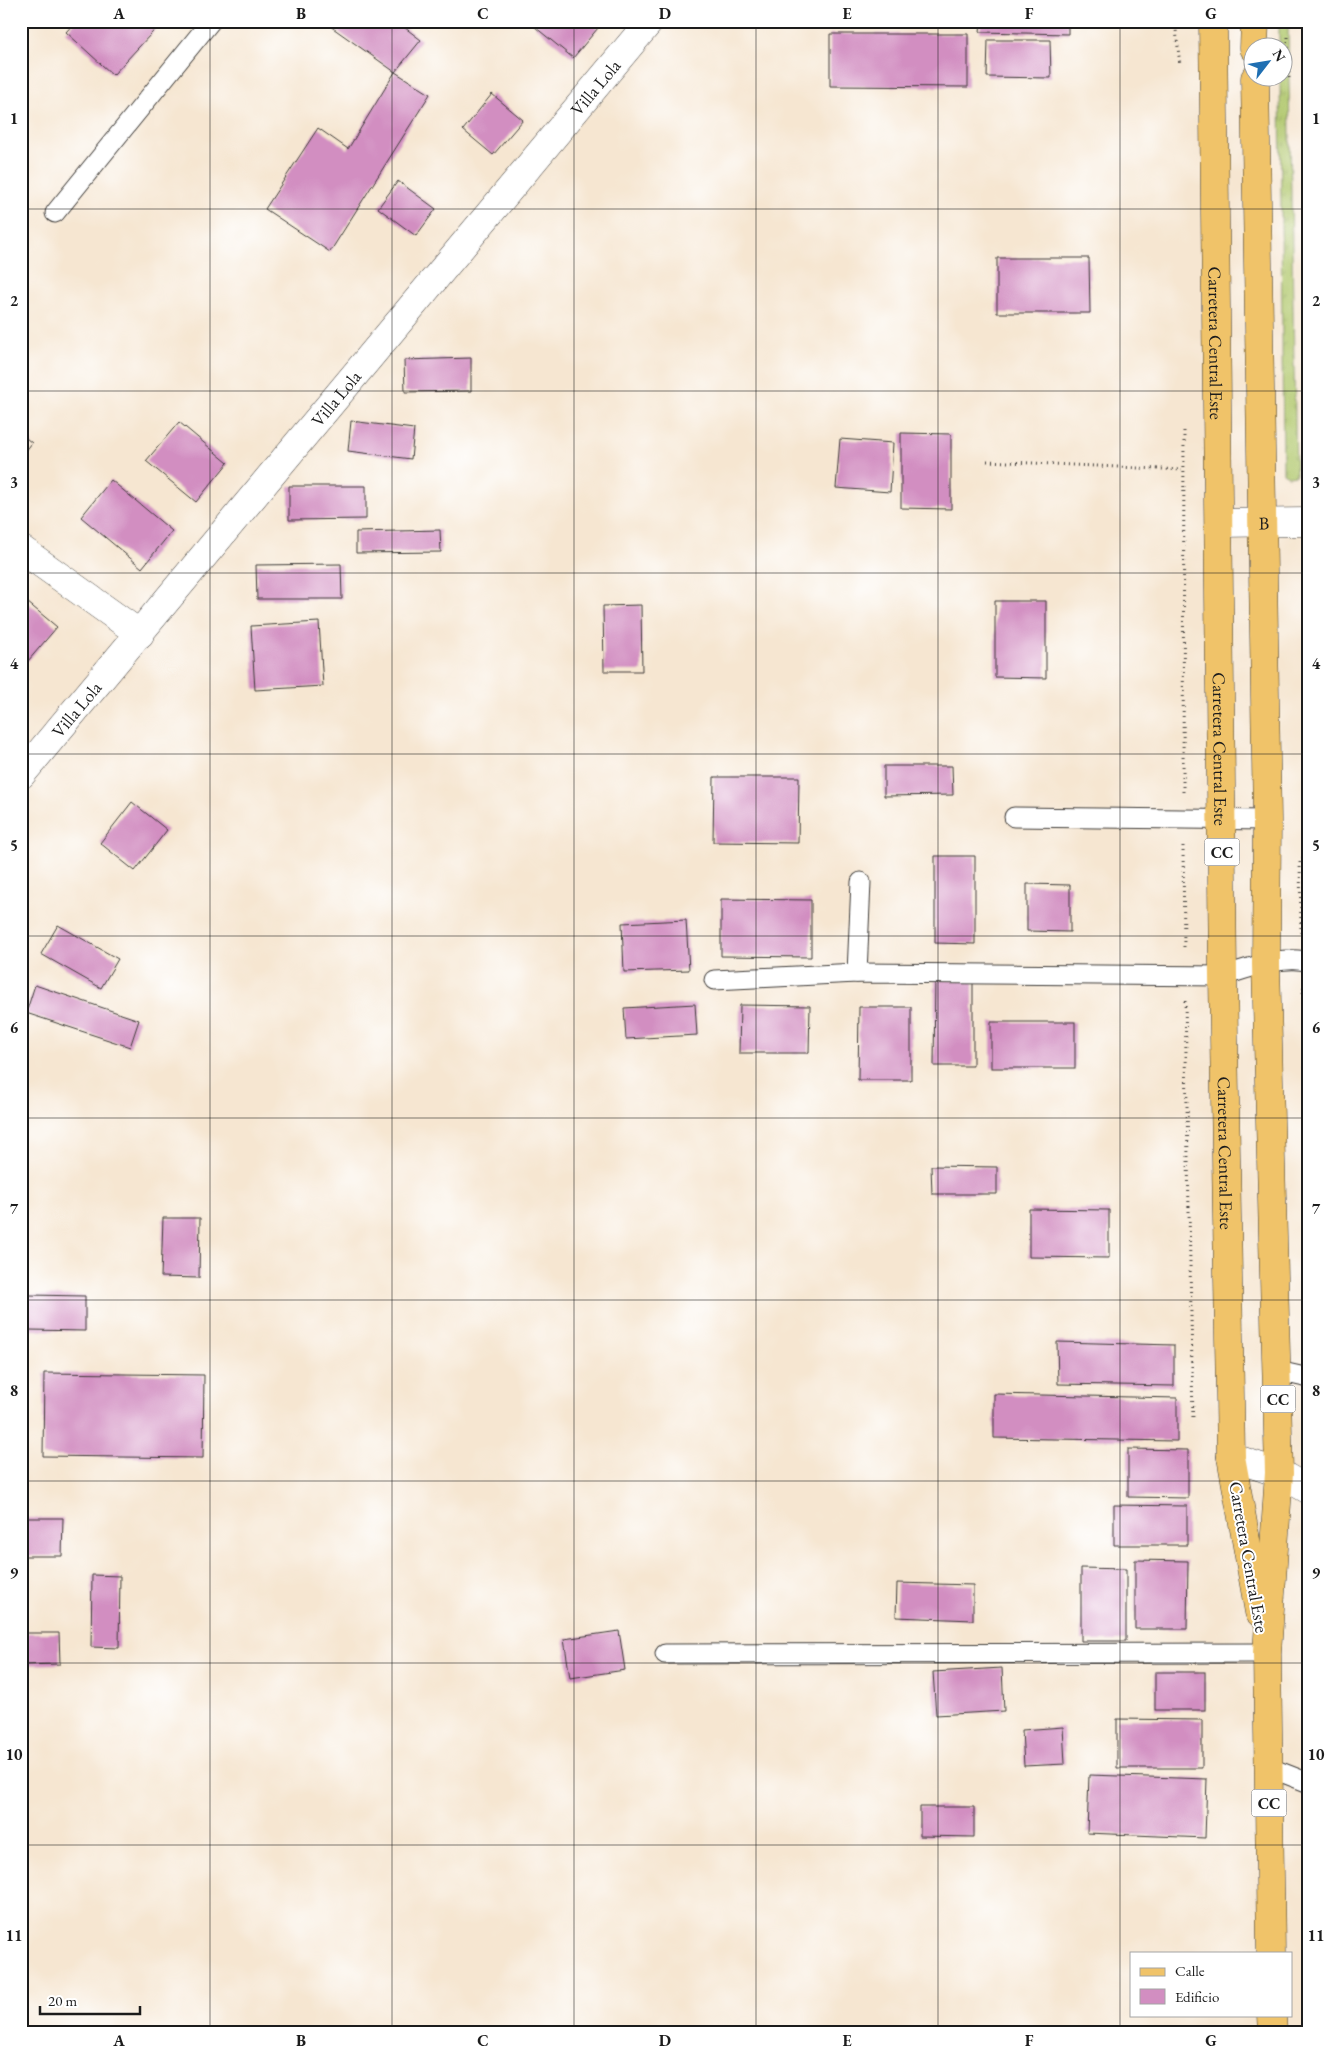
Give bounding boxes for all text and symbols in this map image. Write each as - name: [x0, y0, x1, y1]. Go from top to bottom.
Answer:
- text: A: [112, 3, 125, 24]
- text: B: [296, 3, 306, 24]
- text: C: [477, 3, 489, 24]
- text: D: [659, 3, 671, 24]
- text: E: [842, 3, 852, 24]
- text: F: [1025, 3, 1034, 24]
- text: G: [1205, 3, 1217, 24]
- north arrow: [1242, 38, 1292, 88]
- text: N: [1269, 46, 1290, 65]
- street label: Villa Lola: [565, 54, 626, 120]
- text: 1: [10, 108, 18, 129]
- text: 1: [1312, 108, 1320, 129]
- street label: Carretera Central Este: [1204, 266, 1229, 420]
- text: 2: [10, 290, 19, 311]
- text: 2: [1312, 290, 1321, 311]
- street label: Villa Lola: [305, 365, 366, 431]
- text: 3: [10, 472, 18, 493]
- text: 3: [1312, 472, 1320, 493]
- street label: B: [1259, 511, 1269, 534]
- text: 4: [10, 653, 19, 674]
- text: 4: [1312, 653, 1321, 674]
- street label: Carretera Central Este: [1208, 672, 1233, 826]
- street label: Villa Lola: [46, 676, 107, 742]
- text: 5: [10, 835, 18, 856]
- text: 5: [1312, 835, 1320, 856]
- road number: CC: [1204, 839, 1240, 866]
- text: 6: [10, 1017, 19, 1038]
- text: 6: [1312, 1017, 1321, 1038]
- street label: Carretera Central Este: [1213, 1076, 1239, 1230]
- text: 7: [10, 1198, 19, 1219]
- text: 7: [1312, 1198, 1321, 1219]
- text: 8: [10, 1380, 18, 1401]
- text: 8: [1312, 1380, 1320, 1401]
- road number: CC: [1260, 1386, 1296, 1412]
- street label: Carretera Central Este: [1224, 1480, 1274, 1634]
- text: 9: [10, 1562, 19, 1583]
- text: 9: [1312, 1562, 1321, 1583]
- text: 10: [6, 1744, 23, 1765]
- text: 10: [1308, 1744, 1325, 1765]
- road number: CC: [1252, 1790, 1286, 1816]
- text: 11: [6, 1925, 22, 1946]
- text: 11: [1308, 1925, 1324, 1946]
- legend: [1130, 1952, 1292, 2016]
- text: Calle: [1175, 1961, 1205, 1980]
- scale bar: [40, 1984, 140, 2016]
- text: Edificio: [1175, 1987, 1219, 2006]
- text: 20 m: [48, 1991, 77, 2010]
- text: A: [112, 2030, 125, 2051]
- text: B: [296, 2030, 306, 2051]
- text: C: [477, 2030, 489, 2051]
- text: D: [659, 2030, 671, 2051]
- text: E: [842, 2030, 852, 2051]
- text: F: [1025, 2030, 1034, 2051]
- text: G: [1205, 2030, 1217, 2051]

